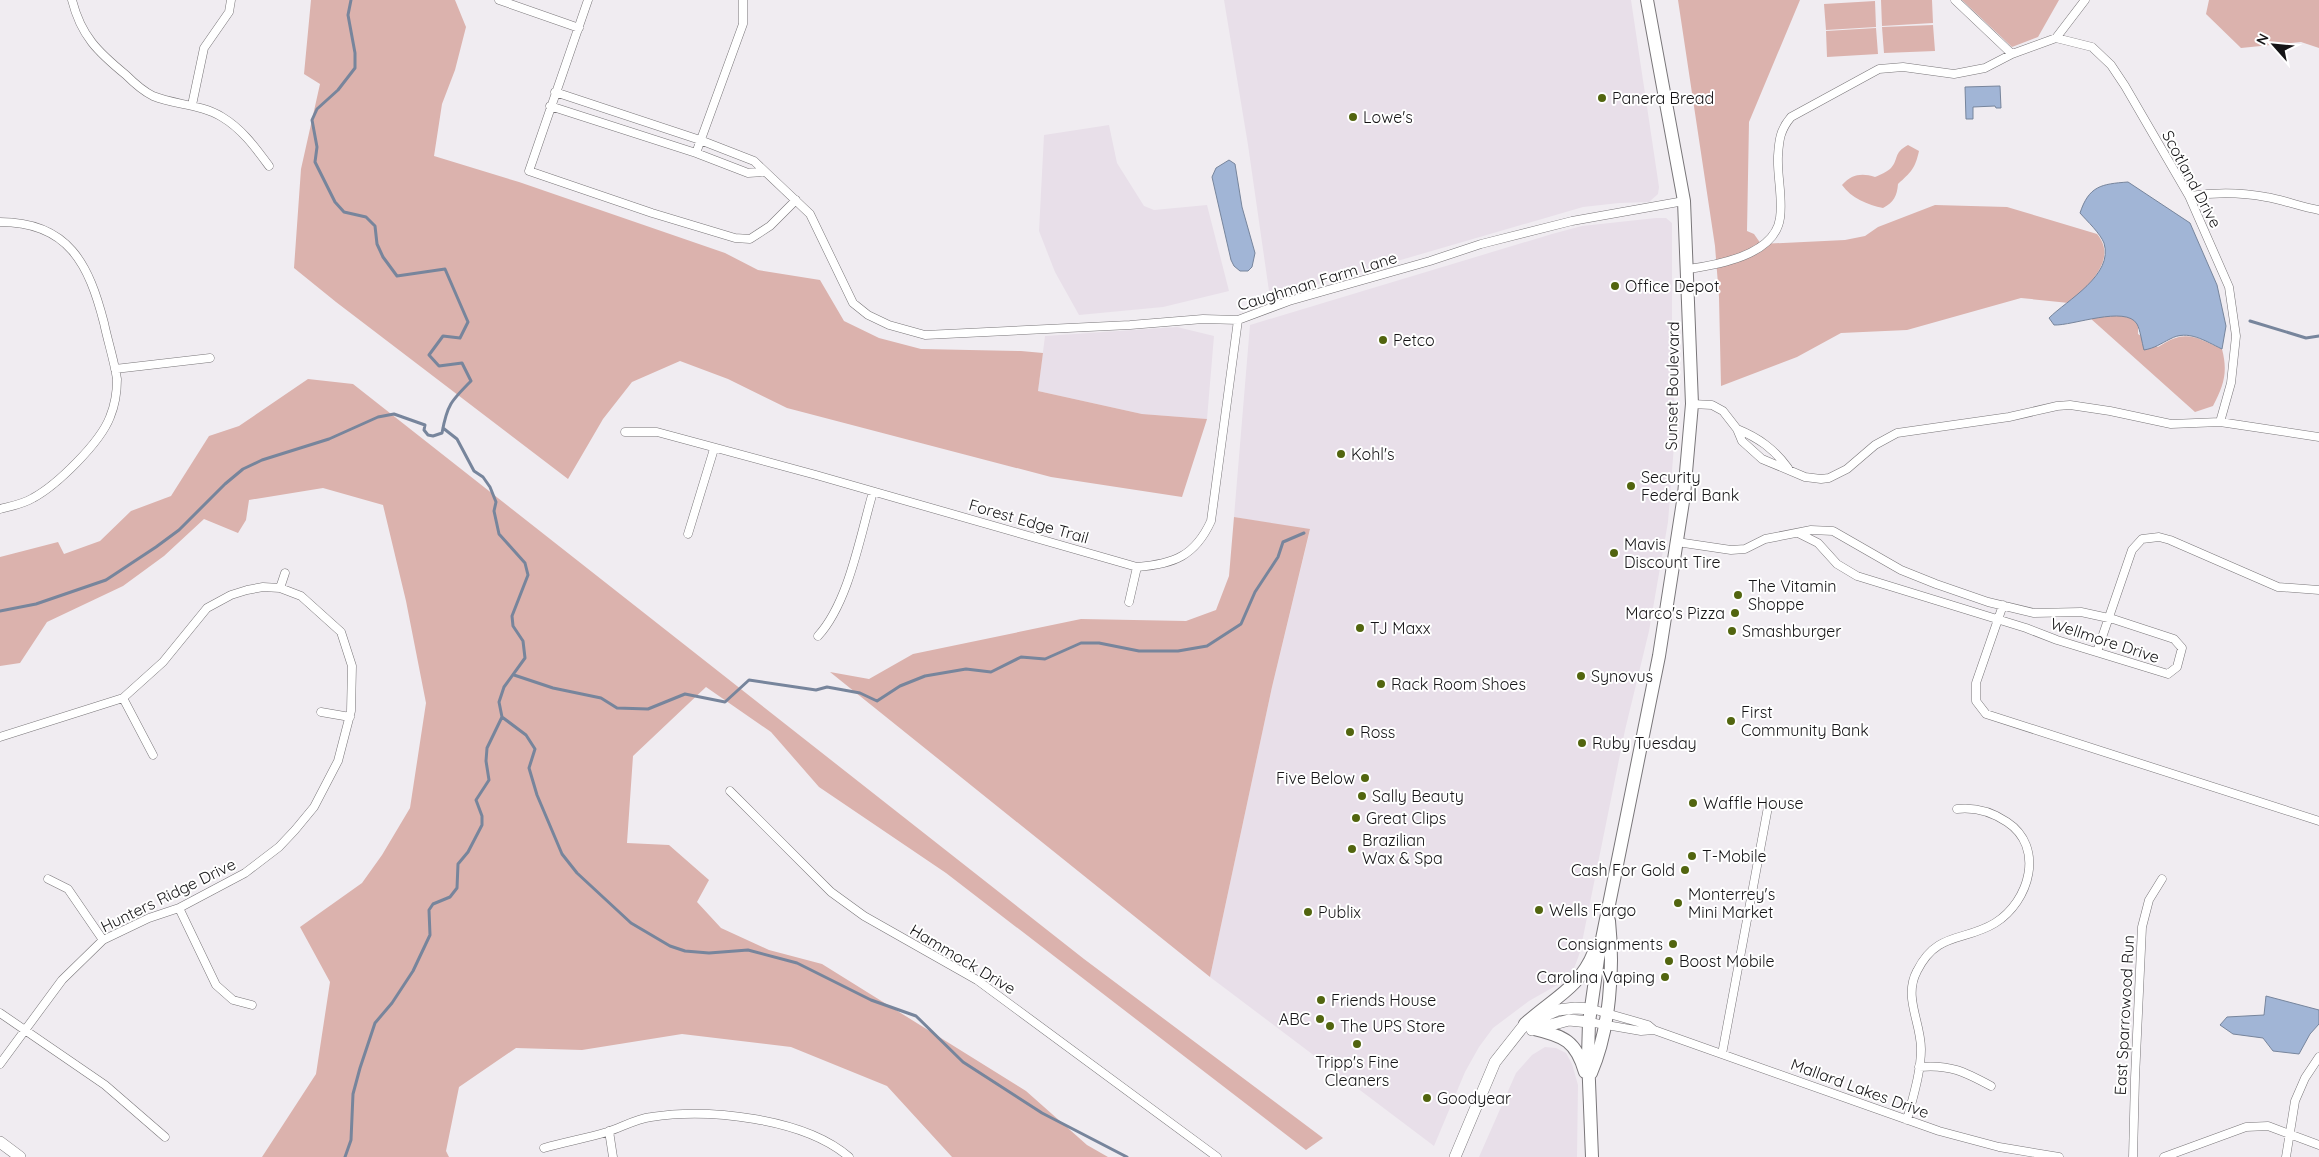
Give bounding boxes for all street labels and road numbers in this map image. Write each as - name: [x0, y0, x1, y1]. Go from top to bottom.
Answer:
- street label: Scotland Drive: [2158, 127, 2226, 231]
- street label: Caughman Farm Lane: [1235, 247, 1399, 315]
- street label: Sunset Boulevard: [1661, 321, 1683, 451]
- street label: Forest Edge Trail: [967, 494, 1091, 548]
- street label: Wellmore Drive: [2048, 613, 2162, 667]
- street label: Hunters Ridge Drive: [97, 854, 239, 936]
- street label: Hammock Drive: [907, 920, 1019, 998]
- street label: East Sparrowood Run: [2110, 934, 2138, 1096]
- street label: Mallard Lakes Drive: [1788, 1054, 1932, 1122]

